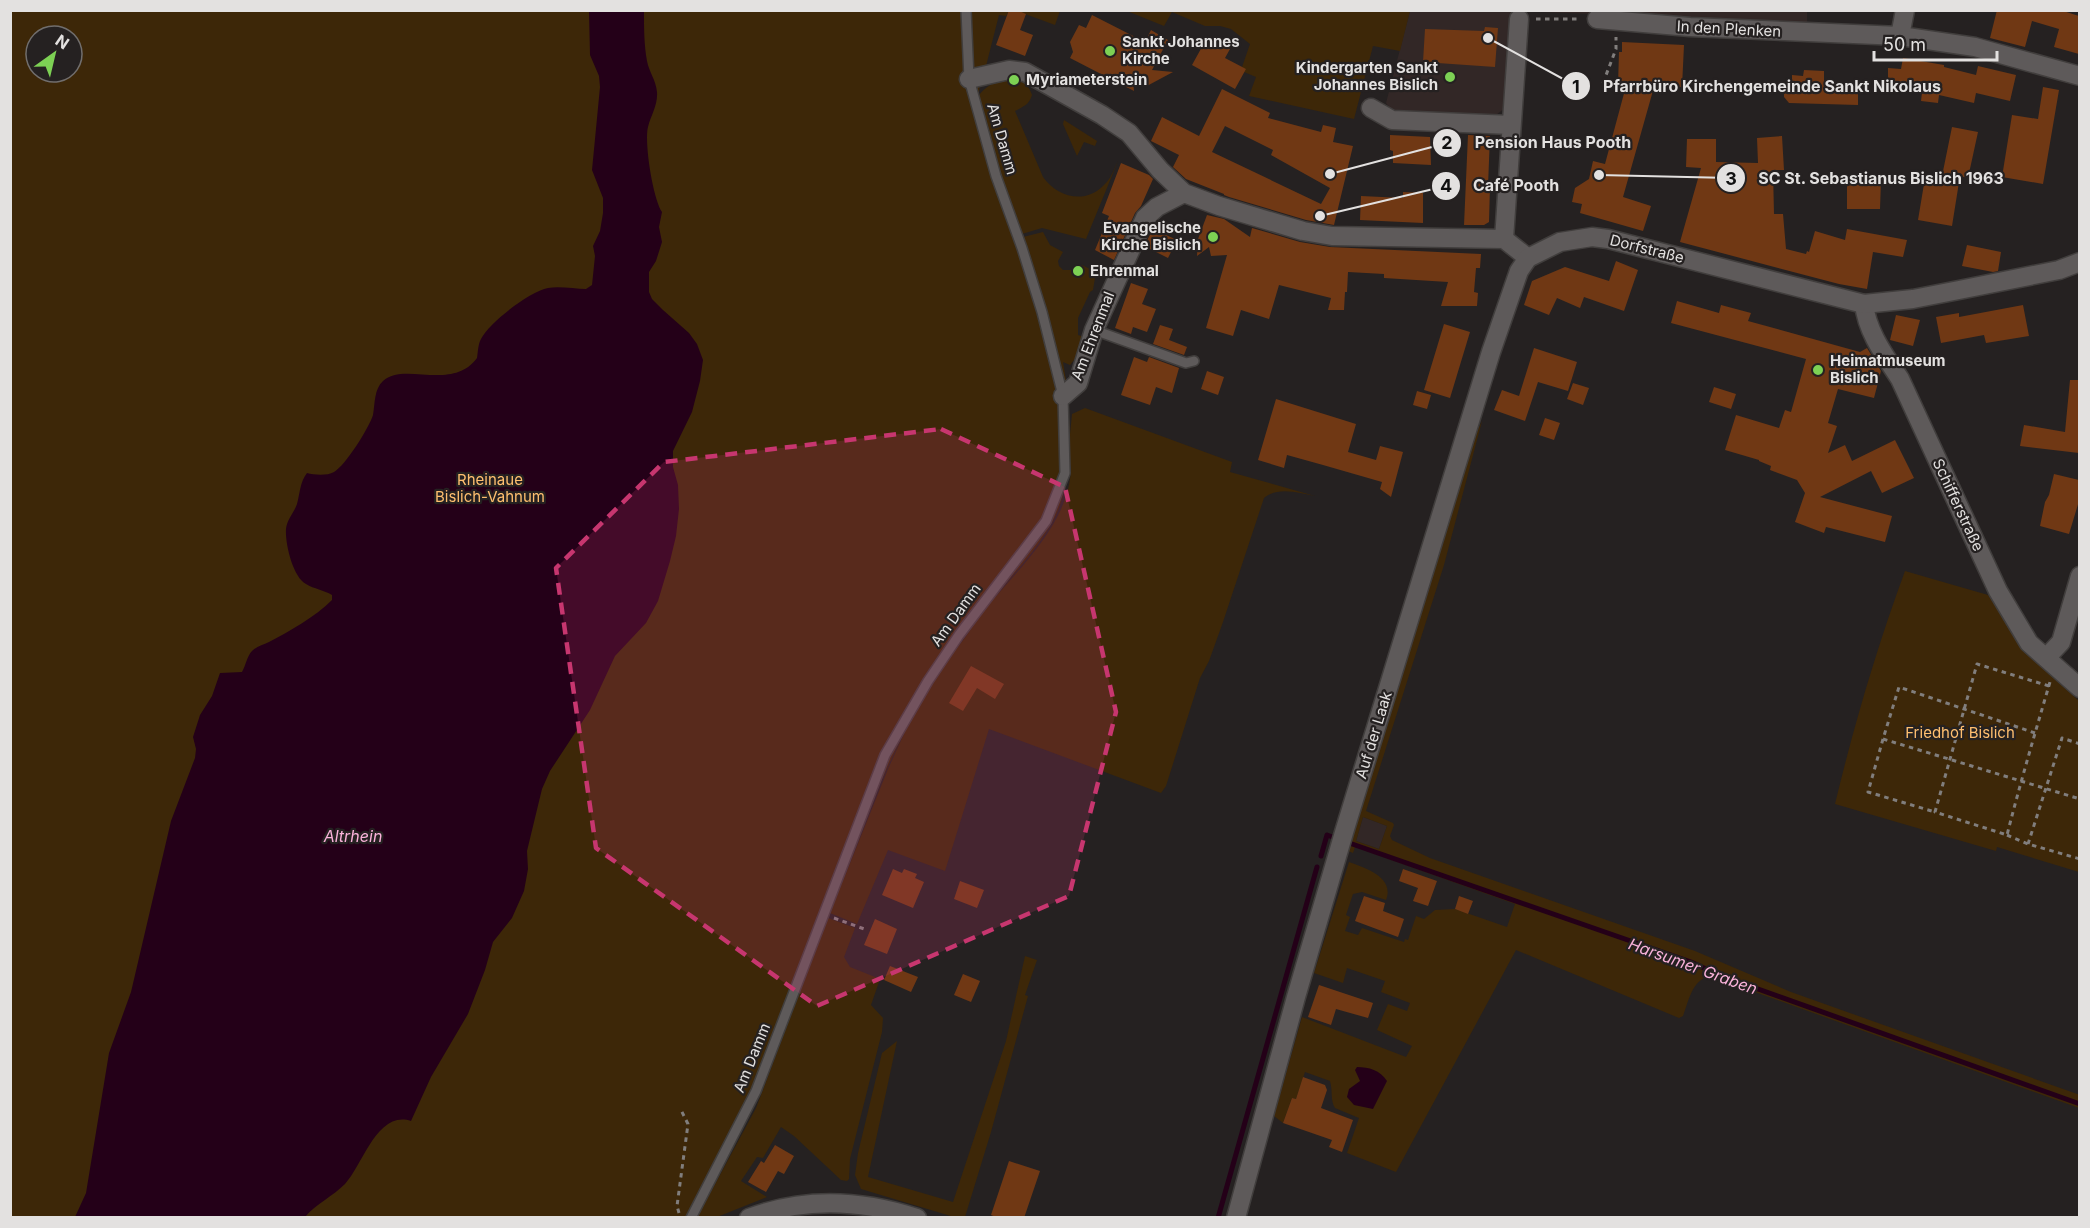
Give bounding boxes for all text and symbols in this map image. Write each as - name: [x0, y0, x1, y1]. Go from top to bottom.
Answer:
- street label: In den Plenken: [1676, 16, 1782, 41]
- north arrow: [24, 24, 84, 84]
- scale bar: [1874, 24, 1997, 62]
- text: N: [52, 30, 73, 53]
- place label: Sankt Johannes Kirche: [1122, 32, 1240, 68]
- text: 50 m: [1883, 34, 1926, 55]
- marker: Sankt Johannes Kirche: [1103, 44, 1117, 58]
- place label: Kindergarten Sankt Johannes Bislich: [1296, 58, 1438, 94]
- callout: Pfarrbüro Kirchengemeinde Sankt Nikolaus: [1561, 69, 1953, 103]
- place label: Myriameterstein: [1026, 70, 1147, 89]
- marker: Kindergarten Sankt Johannes Bislich: [1443, 70, 1457, 84]
- marker: Myriameterstein: [1007, 73, 1021, 87]
- text: 1: [1572, 76, 1580, 97]
- text: Pfarrbüro Kirchengemeinde Sankt Nikolaus: [1603, 76, 1941, 96]
- street label: Am Damm: [983, 101, 1022, 177]
- callout: Pension Haus Pooth: [1432, 126, 1643, 160]
- text: 2: [1441, 132, 1453, 153]
- text: Pension Haus Pooth: [1475, 132, 1631, 152]
- callout: SC St. Sebastianus Bislich 1963: [1716, 161, 2016, 195]
- text: 3: [1725, 168, 1737, 189]
- text: SC St. Sebastianus Bislich 1963: [1758, 168, 2004, 188]
- callout: Café Pooth: [1431, 169, 1571, 203]
- text: 4: [1440, 175, 1452, 196]
- text: Café Pooth: [1473, 175, 1559, 195]
- place label: Evangelische Kirche Bislich: [1101, 218, 1201, 254]
- marker: Evangelische Kirche Bislich: [1206, 230, 1220, 244]
- street label: Dorfstraße: [1608, 230, 1686, 267]
- place label: Ehrenmal: [1090, 261, 1159, 280]
- marker: Ehrenmal: [1071, 264, 1085, 278]
- street label: Am Ehrenmal: [1067, 289, 1118, 383]
- place label: Heimatmuseum Bislich: [1830, 351, 1946, 387]
- marker: Heimatmuseum Bislich: [1811, 363, 1825, 377]
- street label: Schifferstraße: [1929, 455, 1988, 554]
- park label: Rheinaue Bislich-Vahnum: [435, 470, 545, 506]
- street label: Am Damm: [926, 579, 985, 650]
- street label: Auf der Laak: [1351, 688, 1396, 781]
- park label: Friedhof Bislich: [1905, 723, 2015, 742]
- water label: Altrhein: [323, 826, 382, 846]
- water label: Harsumer Graben: [1626, 933, 1760, 999]
- street label: Am Damm: [729, 1020, 774, 1095]

